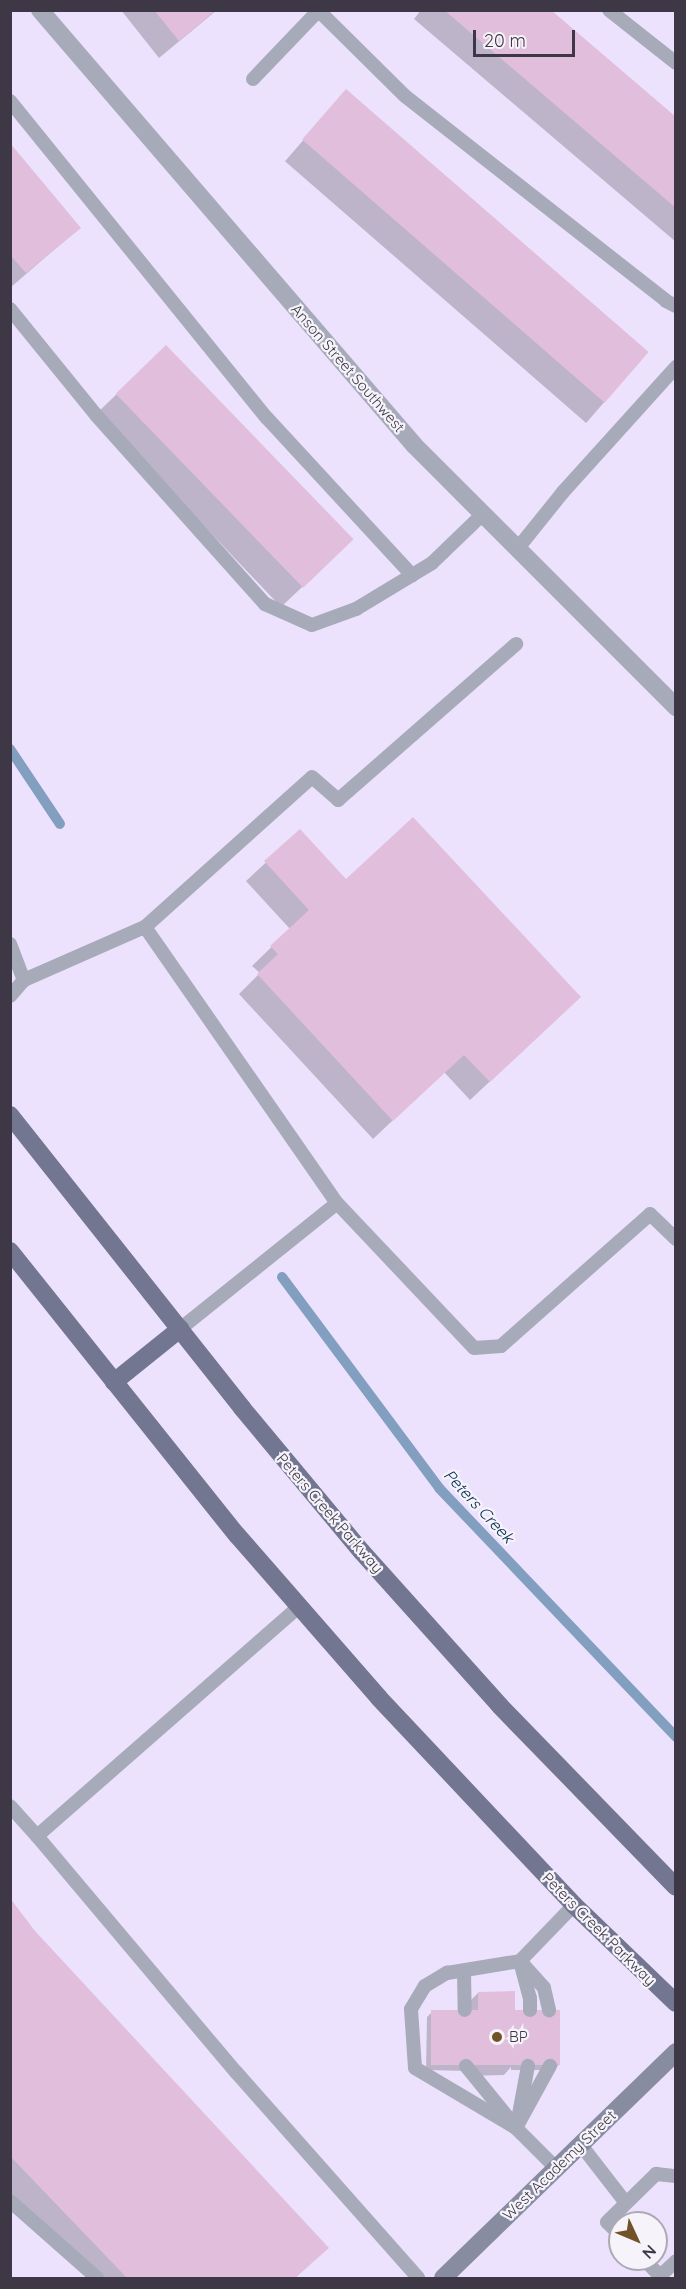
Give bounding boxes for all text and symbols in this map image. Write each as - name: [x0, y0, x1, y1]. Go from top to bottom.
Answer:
- scale bar: [476, 18, 578, 56]
- text: 20 m: [484, 29, 526, 52]
- street label: Anson Street Southwest: [287, 300, 409, 436]
- street label: Peters Creek Parkway: [273, 1449, 387, 1577]
- water label: Peters Creek: [440, 1465, 518, 1547]
- street label: Peters Creek Parkway: [539, 1869, 659, 1989]
- place label: BP: [509, 2028, 528, 2046]
- marker: BP: [490, 2030, 504, 2044]
- street label: West Academy Street: [499, 2106, 619, 2224]
- north arrow: [608, 2211, 668, 2271]
- text: N: [638, 2241, 661, 2263]

